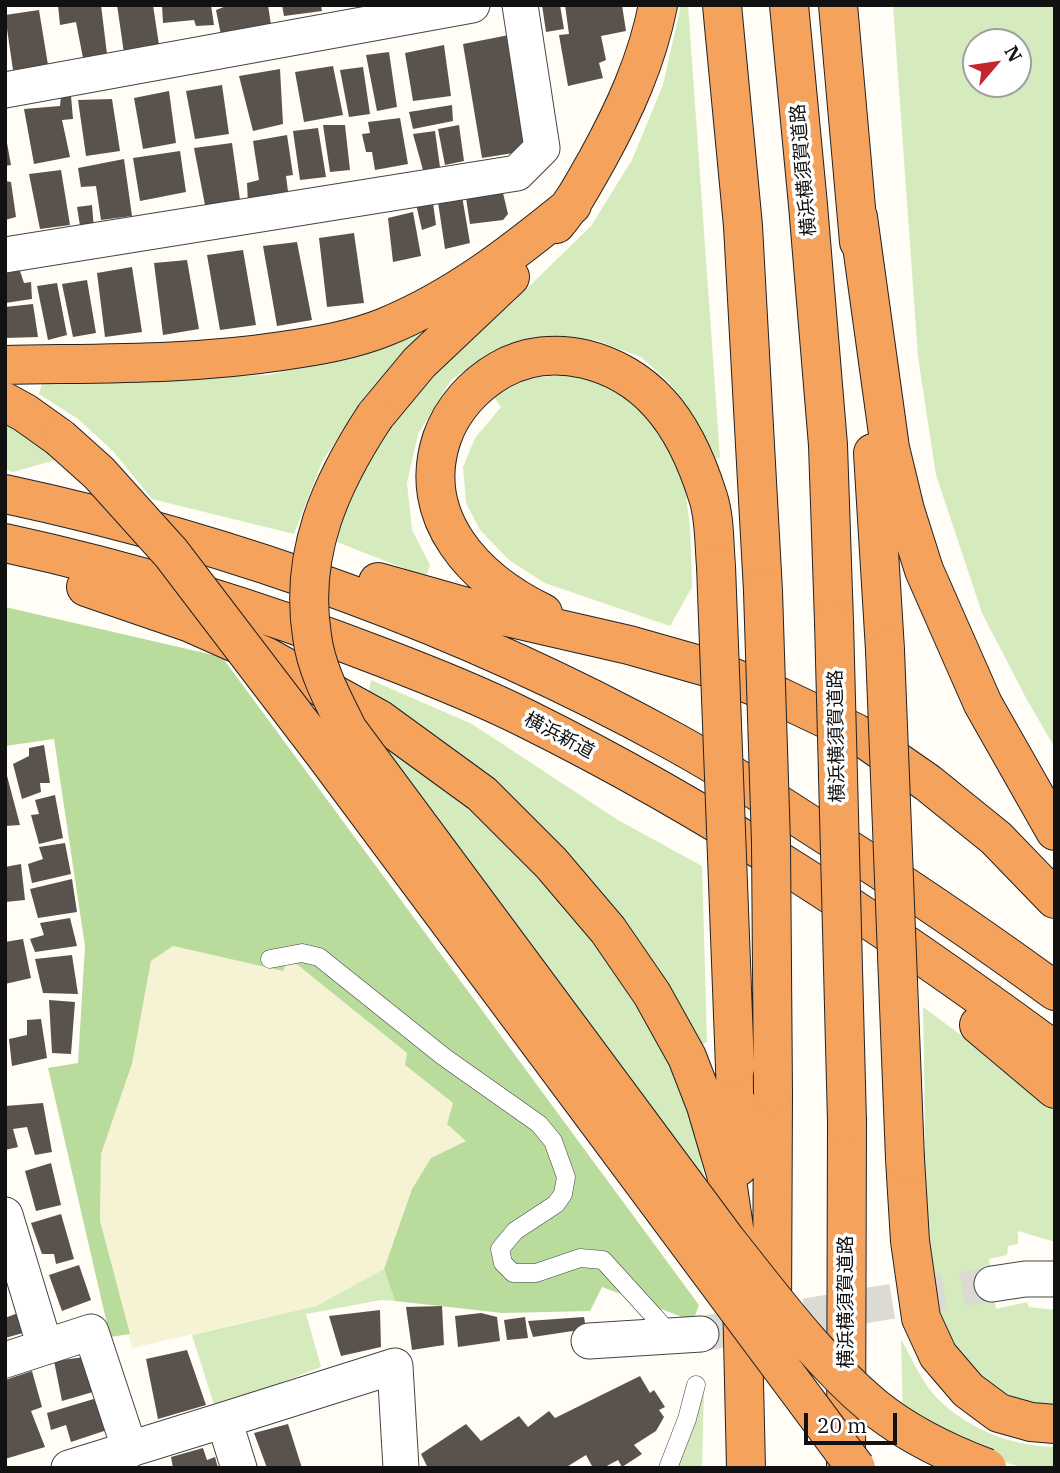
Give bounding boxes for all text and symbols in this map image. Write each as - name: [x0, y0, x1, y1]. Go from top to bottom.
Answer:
- north arrow: [962, 28, 1032, 98]
- text: N: [999, 41, 1028, 66]
- street label: 横浜横須賀道路: [787, 103, 821, 237]
- street label: 横浜横須賀道路: [824, 669, 850, 803]
- street label: 横浜新道: [520, 708, 598, 764]
- street label: 横浜横須賀道路: [836, 1236, 858, 1368]
- scale bar: [808, 1400, 901, 1444]
- text: 20 m: [817, 1411, 867, 1439]

